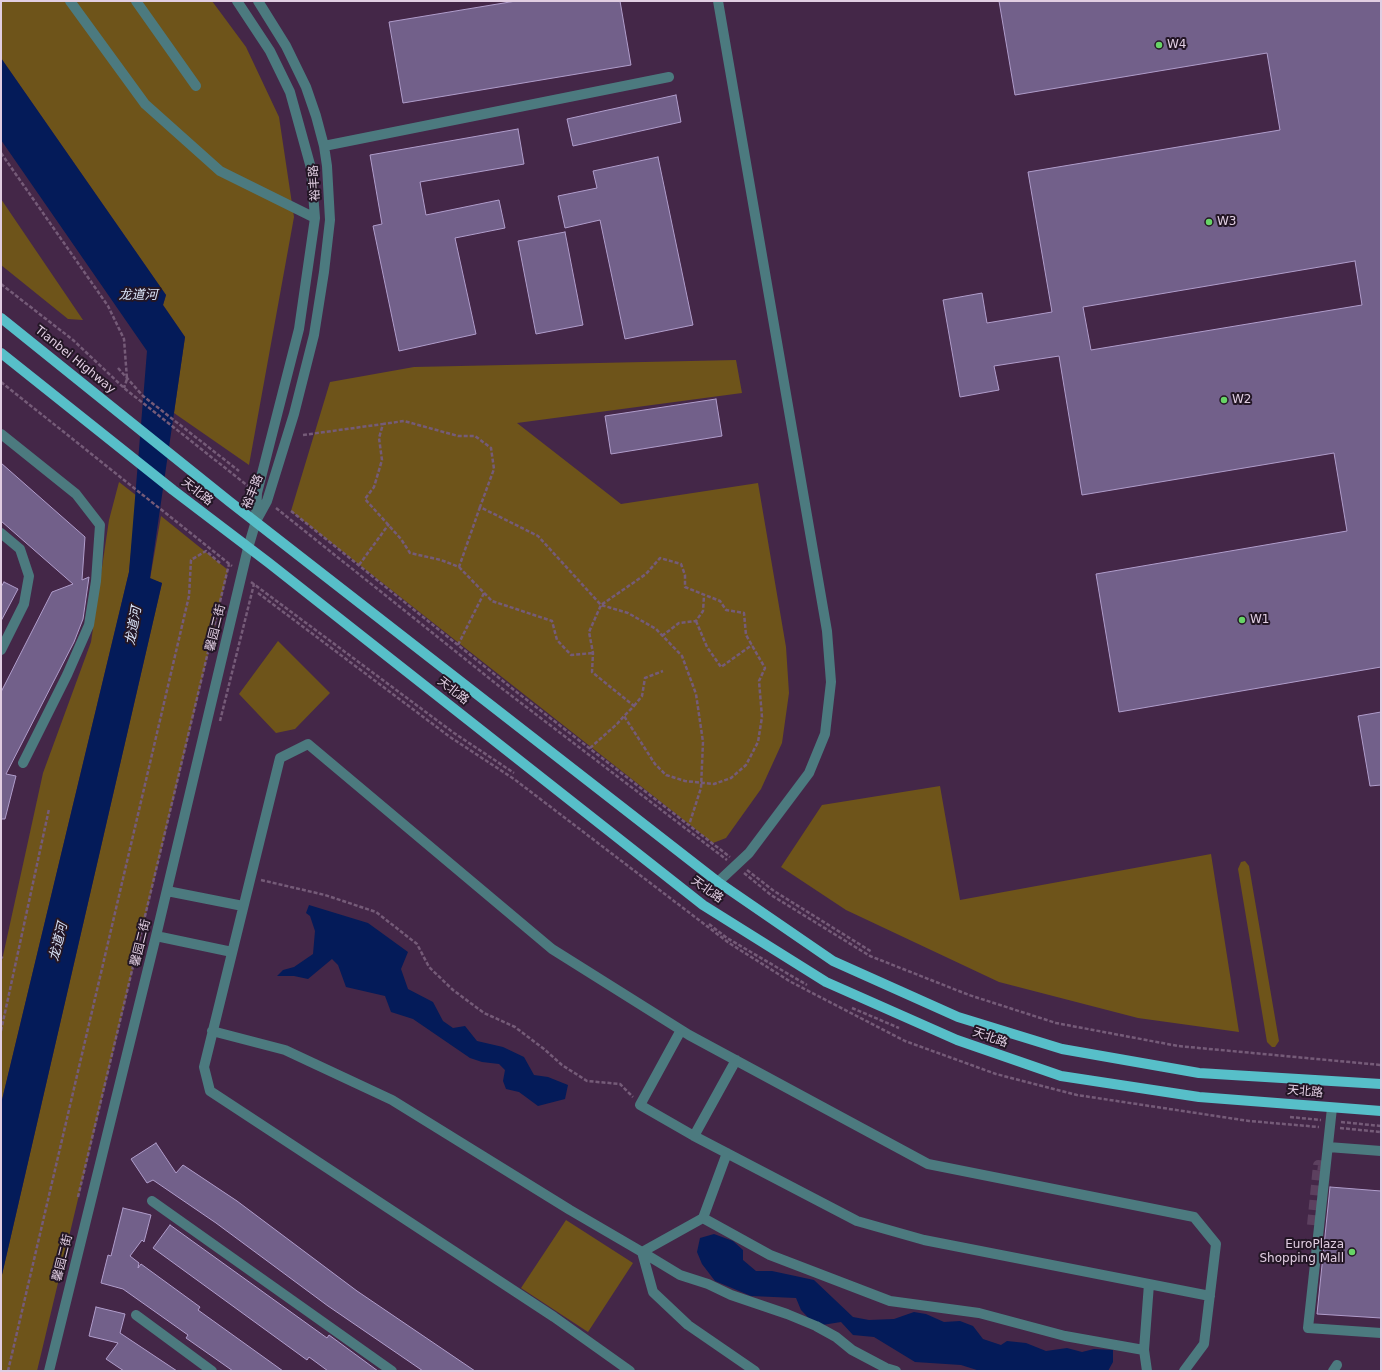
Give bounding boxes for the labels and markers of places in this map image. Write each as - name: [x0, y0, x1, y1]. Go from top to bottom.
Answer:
- place label: W4: [1167, 38, 1186, 52]
- marker: W4: [1154, 40, 1164, 50]
- place label: W3: [1217, 215, 1236, 229]
- marker: W3: [1204, 217, 1214, 227]
- place label: W2: [1232, 393, 1252, 407]
- marker: W2: [1219, 395, 1229, 405]
- place label: W1: [1250, 613, 1270, 627]
- marker: W1: [1237, 615, 1247, 625]
- place label: EuroPlaza Shopping Mall: [1259, 1238, 1344, 1266]
- marker: EuroPlaza Shopping Mall: [1347, 1247, 1357, 1257]

